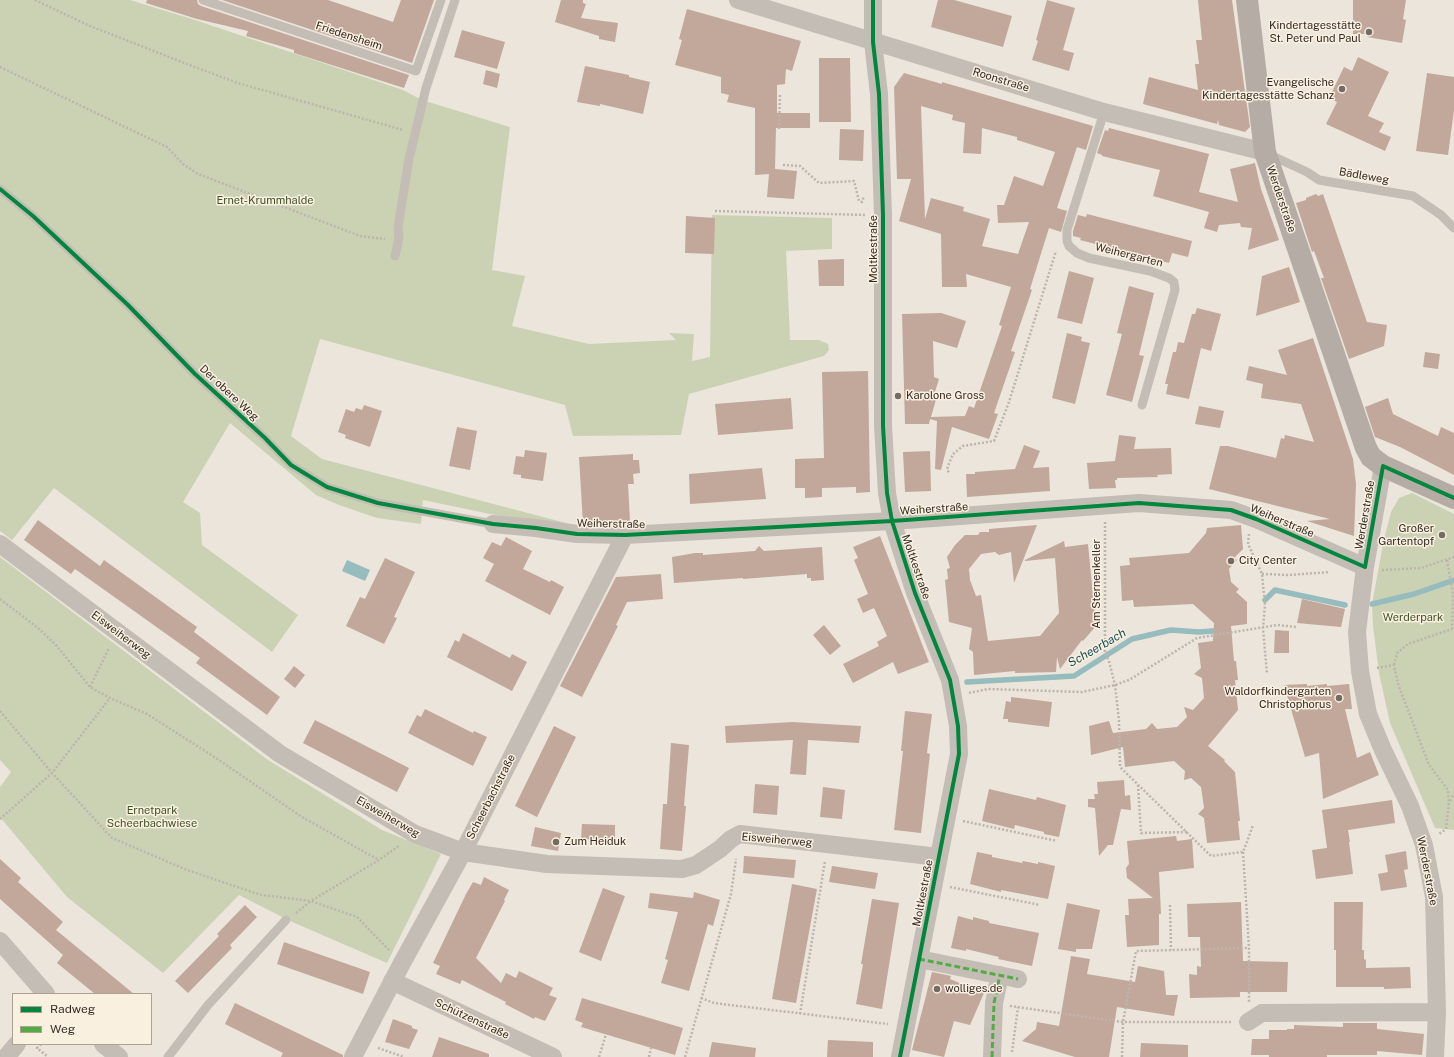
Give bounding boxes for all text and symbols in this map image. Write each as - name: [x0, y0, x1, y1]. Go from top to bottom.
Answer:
- street label: Friedensheim: [314, 19, 384, 53]
- place label: Kindertagesstätte St. Peter und Paul: [1269, 19, 1361, 45]
- marker: Kindertagesstätte St. Peter und Paul: [1364, 27, 1374, 37]
- street label: Roonstraße: [971, 65, 1031, 95]
- place label: Evangelische Kindertagesstätte Schanz: [1202, 76, 1334, 102]
- marker: Evangelische Kindertagesstätte Schanz: [1337, 84, 1347, 94]
- street label: Werderstraße: [1263, 164, 1299, 234]
- street label: Bädleweg: [1338, 165, 1390, 187]
- park label: Ernet-Krummhalde: [216, 194, 314, 208]
- street label: Moltkestraße: [867, 215, 881, 283]
- street label: Weihergarten: [1094, 240, 1164, 270]
- street label: Der obere Weg: [197, 362, 261, 424]
- place label: Karolone Gross: [906, 389, 984, 403]
- marker: Karolone Gross: [893, 391, 903, 401]
- street label: Werderstraße: [1352, 479, 1378, 551]
- street label: Weiherstraße: [899, 500, 969, 518]
- street label: Weiherstraße: [1248, 502, 1316, 540]
- street label: Weiherstraße: [577, 517, 645, 531]
- place label: Großer Gartentopf: [1378, 522, 1434, 548]
- marker: Großer Gartentopf: [1437, 530, 1447, 540]
- street label: Moltkestraße: [899, 533, 933, 601]
- street label: Am Sternenkeller: [1090, 539, 1104, 629]
- place label: City Center: [1239, 554, 1297, 568]
- marker: City Center: [1226, 556, 1236, 566]
- street label: Eisweiherweg: [89, 608, 153, 662]
- park label: Werderpark: [1383, 611, 1443, 625]
- water label: Scheerbach: [1065, 626, 1129, 670]
- place label: Waldorfkindergarten Christophorus: [1224, 685, 1331, 711]
- marker: Waldorfkindergarten Christophorus: [1334, 693, 1344, 703]
- street label: Scheerbachstraße: [464, 752, 518, 842]
- street label: Eisweiherweg: [354, 794, 422, 840]
- park label: Ernetpark Scheerbachwiese: [107, 804, 197, 830]
- street label: Eisweiherweg: [741, 830, 813, 850]
- place label: Zum Heiduk: [564, 835, 626, 849]
- street label: Werderstraße: [1414, 835, 1440, 907]
- marker: Zum Heiduk: [551, 837, 561, 847]
- street label: Moltkestraße: [910, 858, 936, 928]
- place label: wolliges.de: [945, 982, 1003, 996]
- marker: wolliges.de: [932, 984, 942, 994]
- legend: [12, 993, 152, 1045]
- street label: Schützenstraße: [433, 996, 511, 1042]
- text: Radweg: [50, 1002, 95, 1016]
- text: Weg: [50, 1022, 75, 1036]

